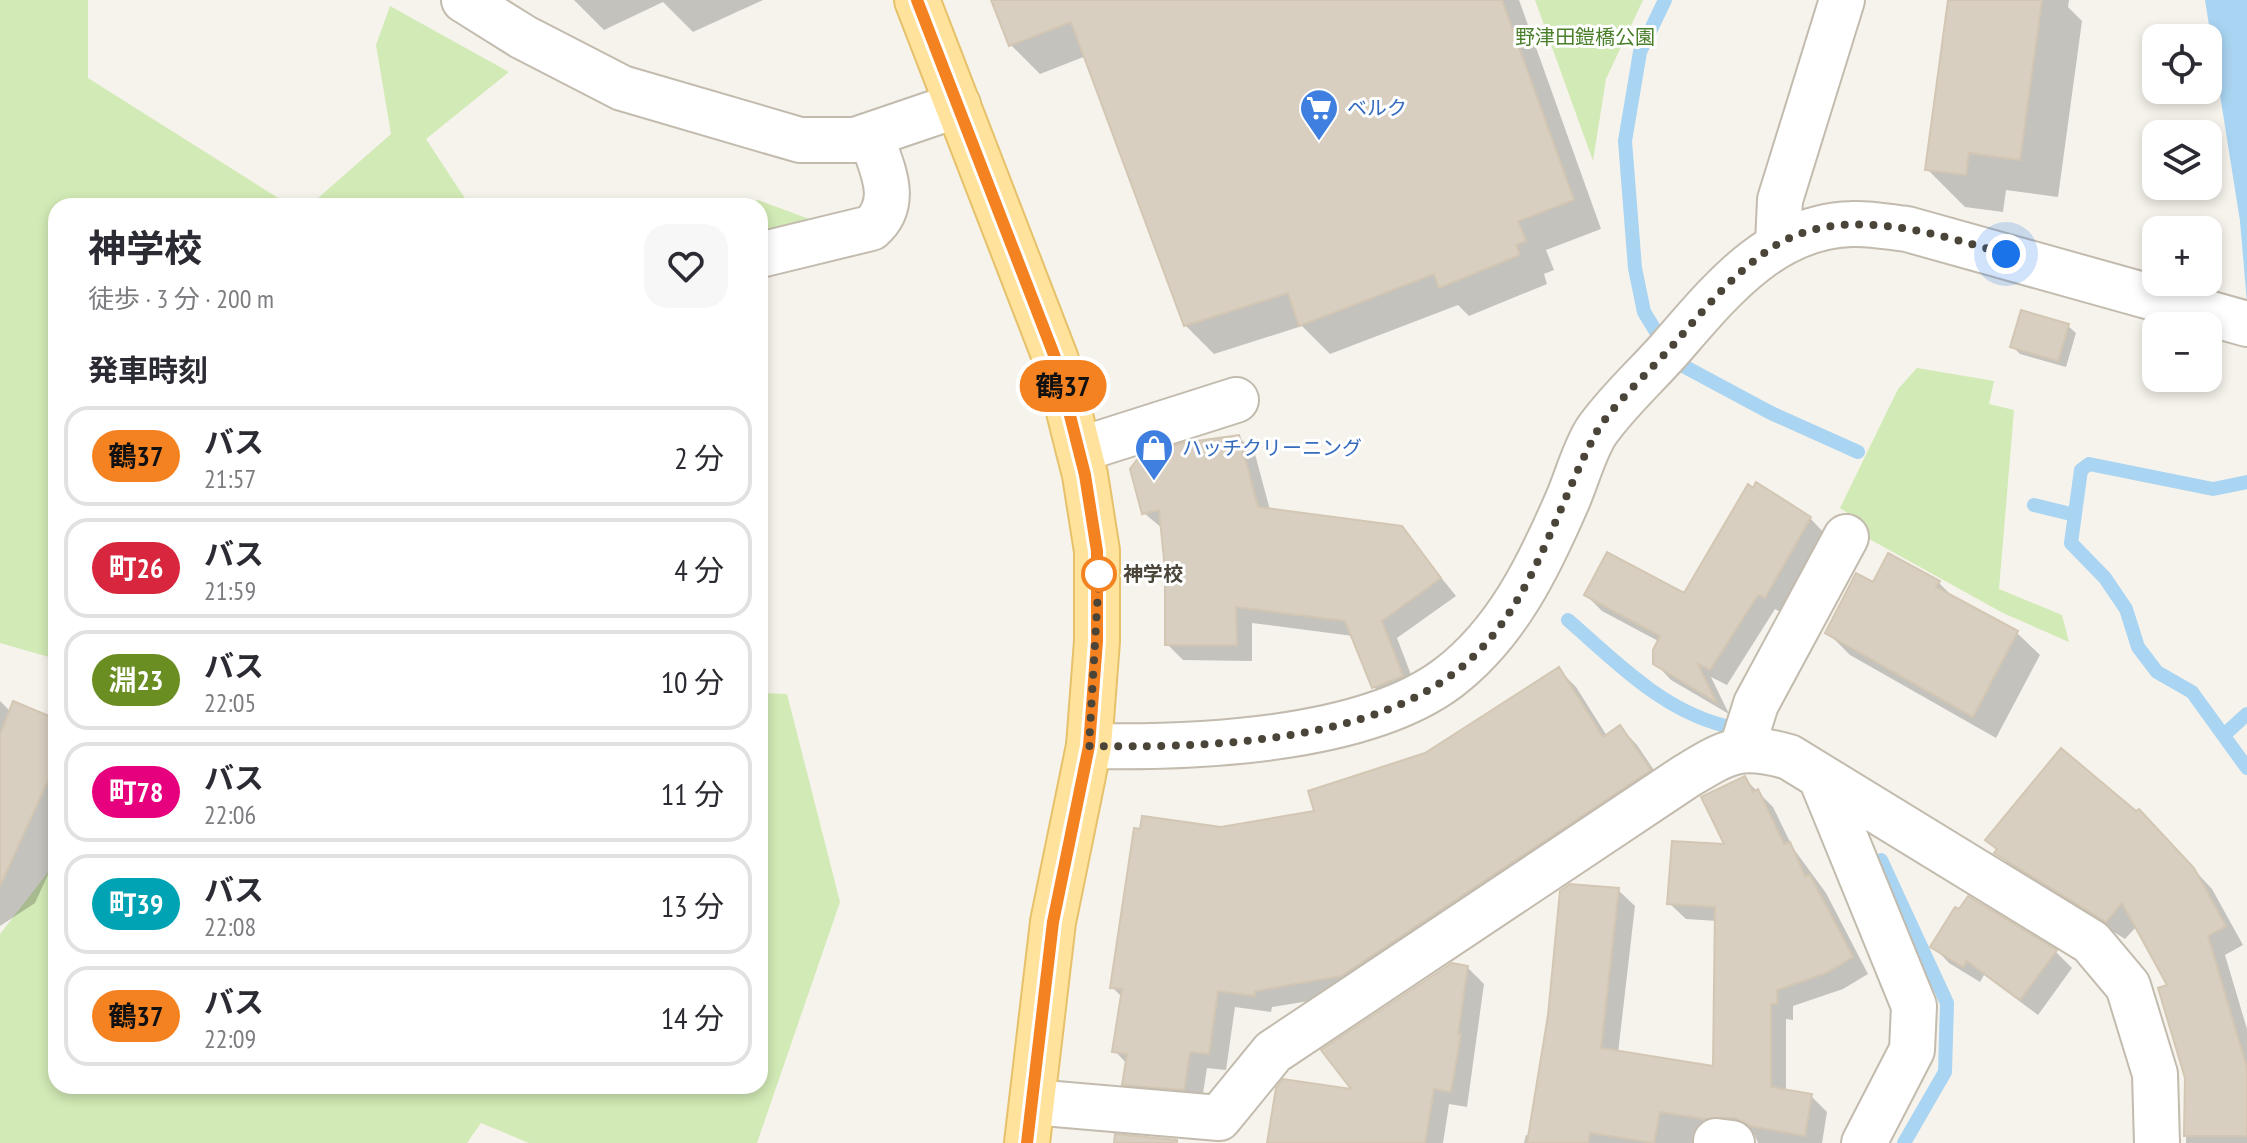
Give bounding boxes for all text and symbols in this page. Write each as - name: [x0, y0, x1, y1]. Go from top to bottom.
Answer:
- park label: 野津田鎧橋公園: [1515, 24, 1655, 50]
- map controls: [2142, 24, 2222, 392]
- button: locate: [2142, 24, 2222, 104]
- supermarket icon: ベルク: [1298, 87, 1340, 142]
- place label: ベルク: [1347, 95, 1407, 121]
- button: layers: [2142, 120, 2222, 200]
- button: +: [2142, 216, 2222, 296]
- text: 神学校: [88, 223, 202, 272]
- button: heart: [644, 224, 728, 308]
- your location: [1986, 234, 2026, 274]
- text: 徒歩 · 3 分 · 200 m: [88, 282, 274, 315]
- button: −: [2142, 312, 2222, 392]
- text: 発車時刻: [88, 350, 208, 389]
- line badge: 鶴37: [1017, 360, 1109, 412]
- text: 鶴37: [1036, 367, 1090, 404]
- text: バス: [204, 422, 264, 461]
- shop icon: ハッチクリーニング: [1133, 427, 1175, 482]
- place label: ハッチクリーニング: [1182, 435, 1362, 461]
- text: 鶴37: [109, 437, 163, 474]
- text: 2 分: [674, 438, 724, 477]
- text: 21:57: [204, 462, 256, 495]
- text: バス: [204, 534, 264, 573]
- text: 町26: [109, 549, 163, 586]
- text: 4 分: [674, 550, 724, 589]
- marker: 神学校: [1082, 557, 1116, 591]
- place label: 神学校: [1123, 561, 1183, 587]
- text: 21:59: [204, 574, 256, 607]
- text: バス: [204, 646, 264, 685]
- text: 淵23: [109, 661, 163, 698]
- text: 10 分: [661, 662, 724, 701]
- text: 22:05: [204, 686, 256, 719]
- text: バス: [204, 758, 264, 797]
- text: 町78: [109, 773, 163, 810]
- text: 11 分: [661, 774, 724, 813]
- text: 22:06: [204, 798, 256, 831]
- text: バス: [204, 870, 264, 909]
- text: 町39: [109, 885, 163, 922]
- text: 13 分: [661, 886, 724, 925]
- text: 22:08: [204, 910, 256, 943]
- text: バス: [204, 982, 264, 1021]
- text: 鶴37: [109, 997, 163, 1034]
- text: 14 分: [661, 998, 724, 1037]
- text: 22:09: [204, 1022, 256, 1055]

